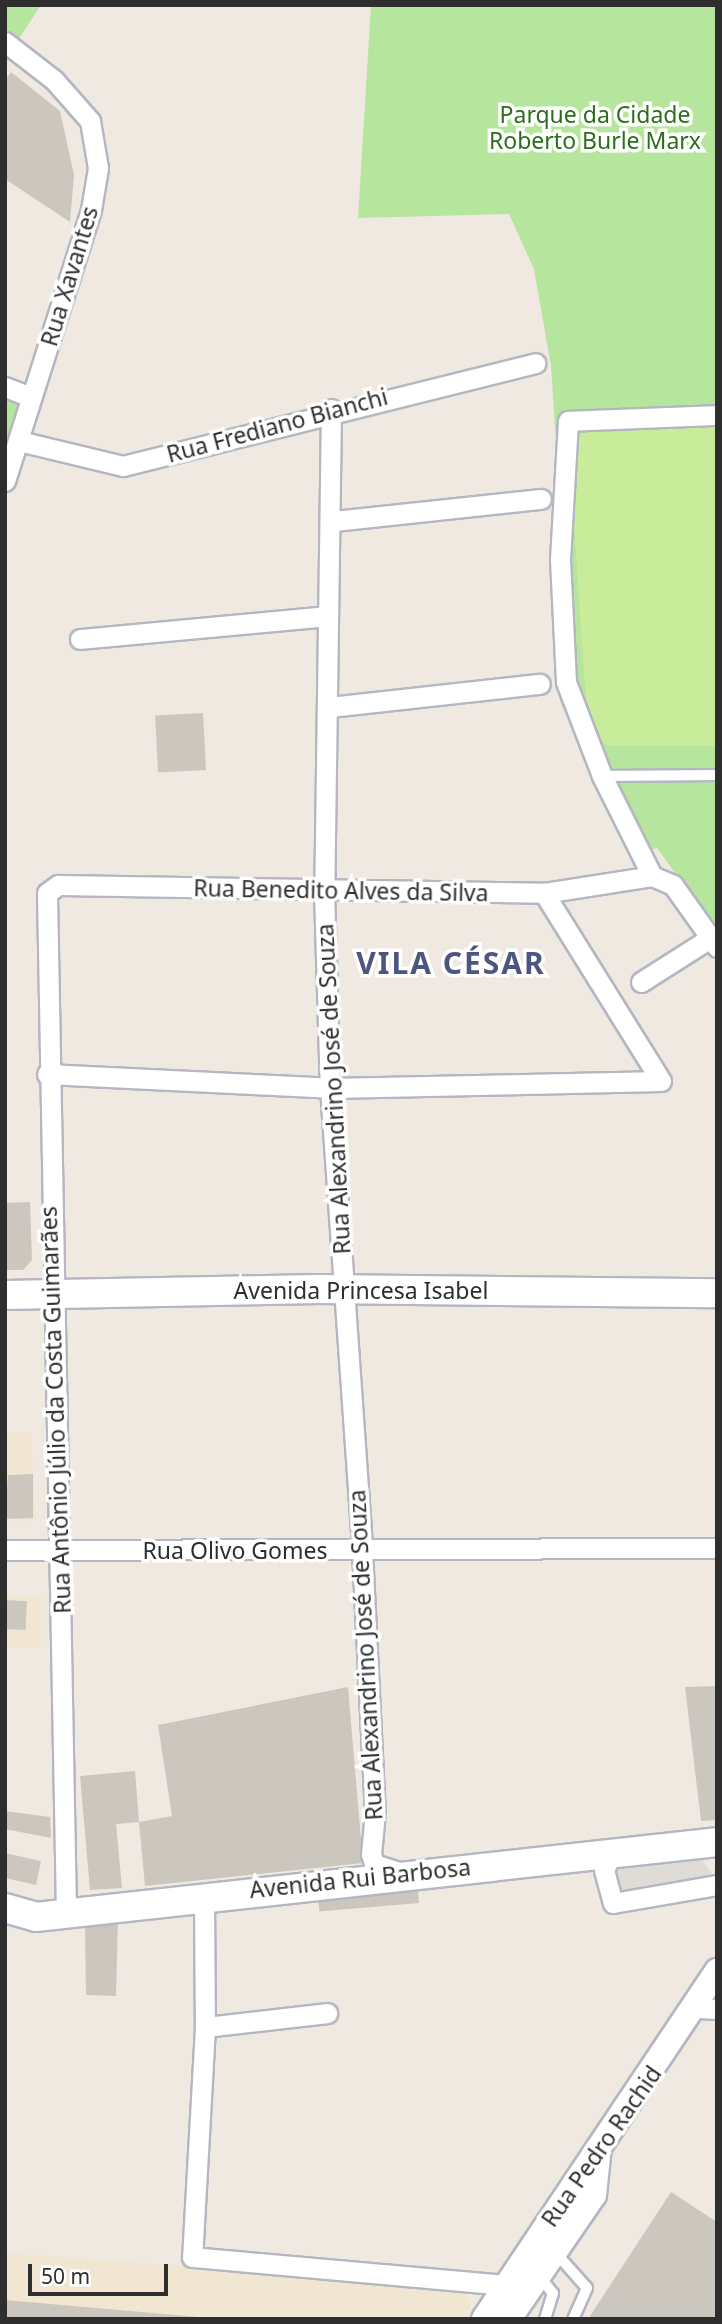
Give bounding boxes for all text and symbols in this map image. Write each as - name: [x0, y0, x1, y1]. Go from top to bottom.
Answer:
- park label: Parque da Cidade Roberto Burle Marx: [489, 100, 701, 154]
- street label: Rua Xavantes: [35, 203, 103, 349]
- street label: Rua Frediano Bianchi: [163, 382, 391, 468]
- street label: Rua Benedito Alves da Silva: [193, 874, 489, 906]
- street label: Rua Alexandrino José de Souza: [311, 923, 355, 1255]
- district label: VILA CÉSAR: [357, 945, 545, 981]
- street label: Rua Antônio Júlio da Costa Guimarães: [34, 1206, 76, 1614]
- street label: Avenida Princesa Isabel: [234, 1276, 488, 1304]
- street label: Rua Alexandrino José de Souza: [343, 1489, 387, 1821]
- street label: Rua Olivo Gomes: [143, 1536, 327, 1564]
- street label: Avenida Rui Barbosa: [248, 1853, 472, 1903]
- street label: Rua Pedro Rachid: [535, 2060, 667, 2232]
- scale bar: [32, 2250, 172, 2294]
- text: 50 m: [41, 2262, 90, 2290]

